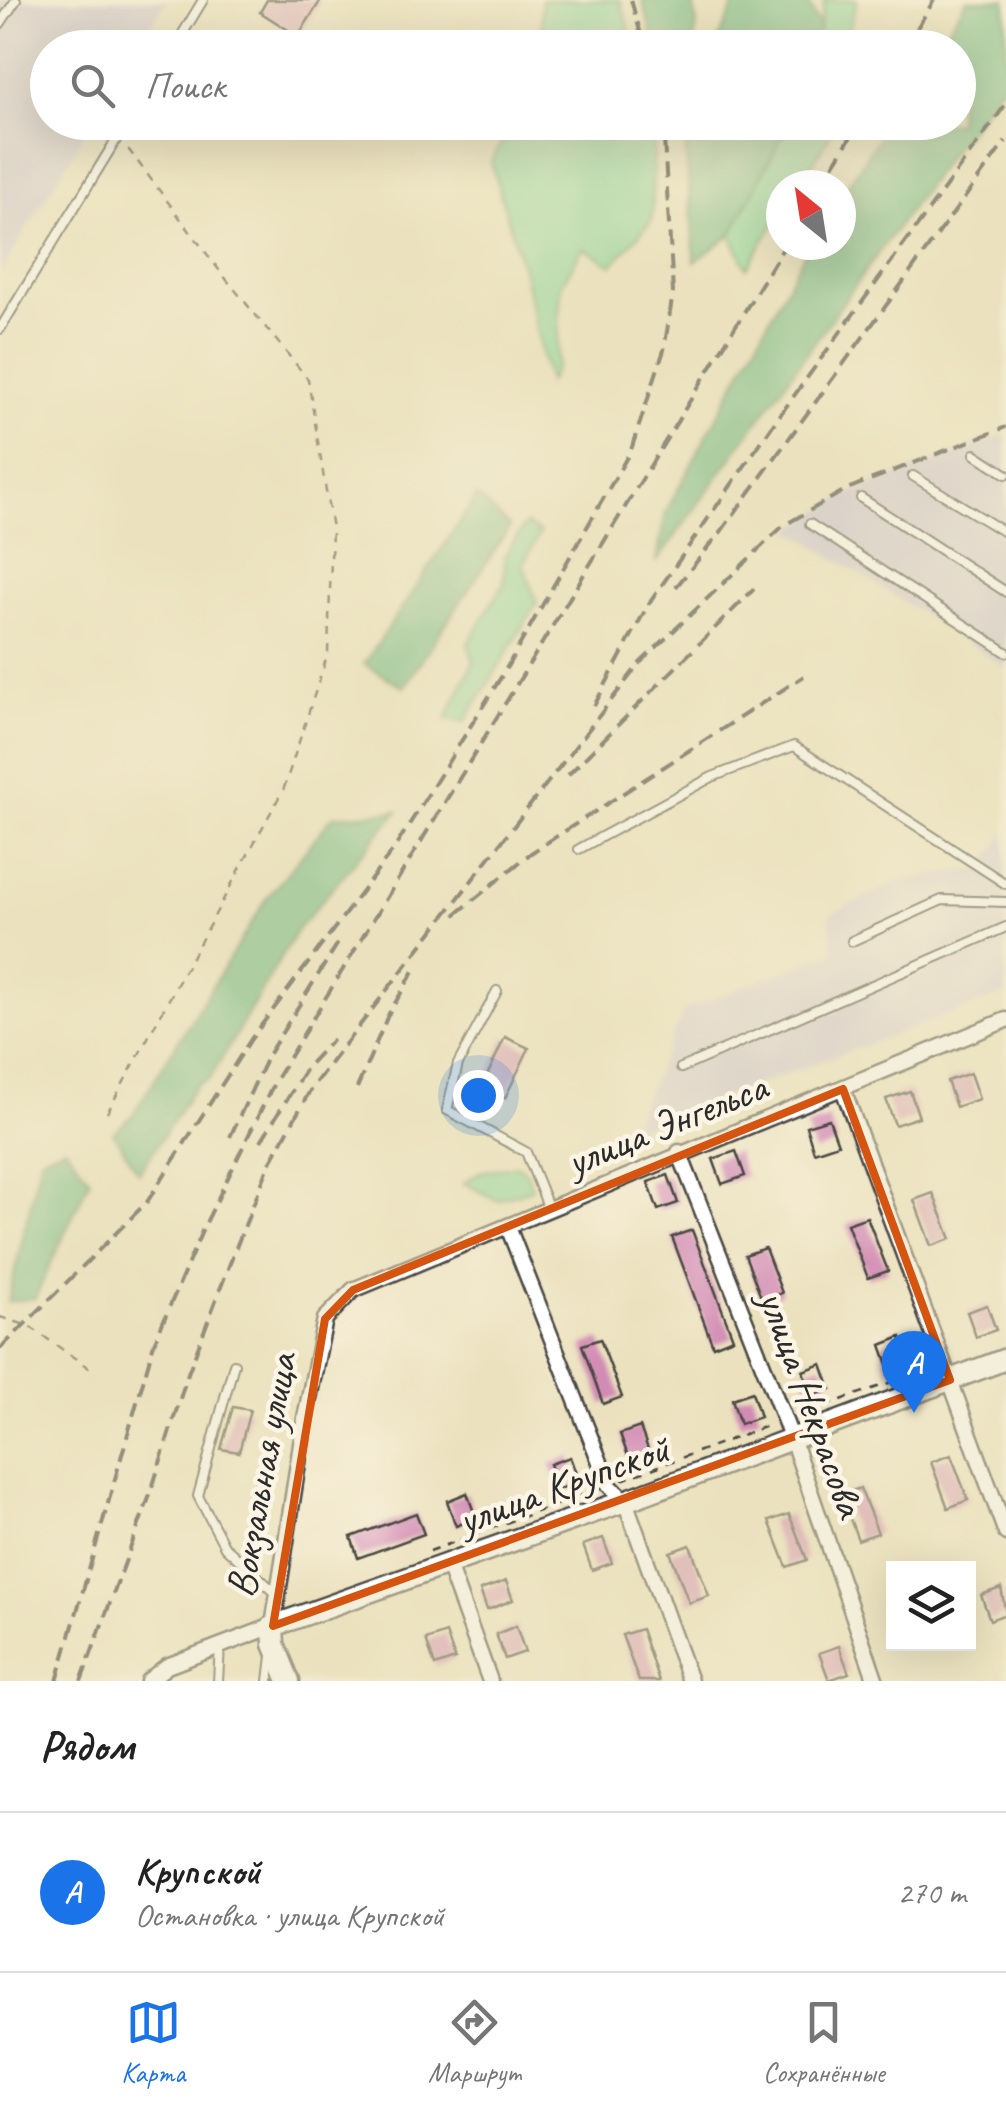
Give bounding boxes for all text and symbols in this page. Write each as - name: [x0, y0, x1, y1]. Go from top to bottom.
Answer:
- search box: [30, 30, 976, 140]
- icon: search: [65, 58, 120, 113]
- text: Поиск: [145, 62, 225, 109]
- north arrow: [766, 170, 856, 260]
- street label: улица Энгельса: [556, 1059, 777, 1190]
- your location: [453, 1070, 504, 1121]
- street label: улица Некрасова: [745, 1280, 878, 1526]
- pin: A: [882, 1330, 946, 1413]
- street label: Вокзальная улица: [214, 1347, 309, 1601]
- street label: улица Крупской: [448, 1421, 678, 1548]
- map controls: [886, 1561, 976, 1651]
- button: layers: [886, 1561, 976, 1651]
- text: Рядом: [40, 1720, 134, 1773]
- text: Крупской: [135, 1848, 260, 1895]
- text: A: [64, 1872, 81, 1913]
- text: 270 m: [897, 1872, 966, 1913]
- text: Остановка · улица Крупской: [135, 1895, 444, 1936]
- tab: Карта: [121, 1995, 185, 2090]
- tab: Маршрут: [428, 1995, 520, 2090]
- tab: Сохранённые: [763, 1995, 885, 2090]

